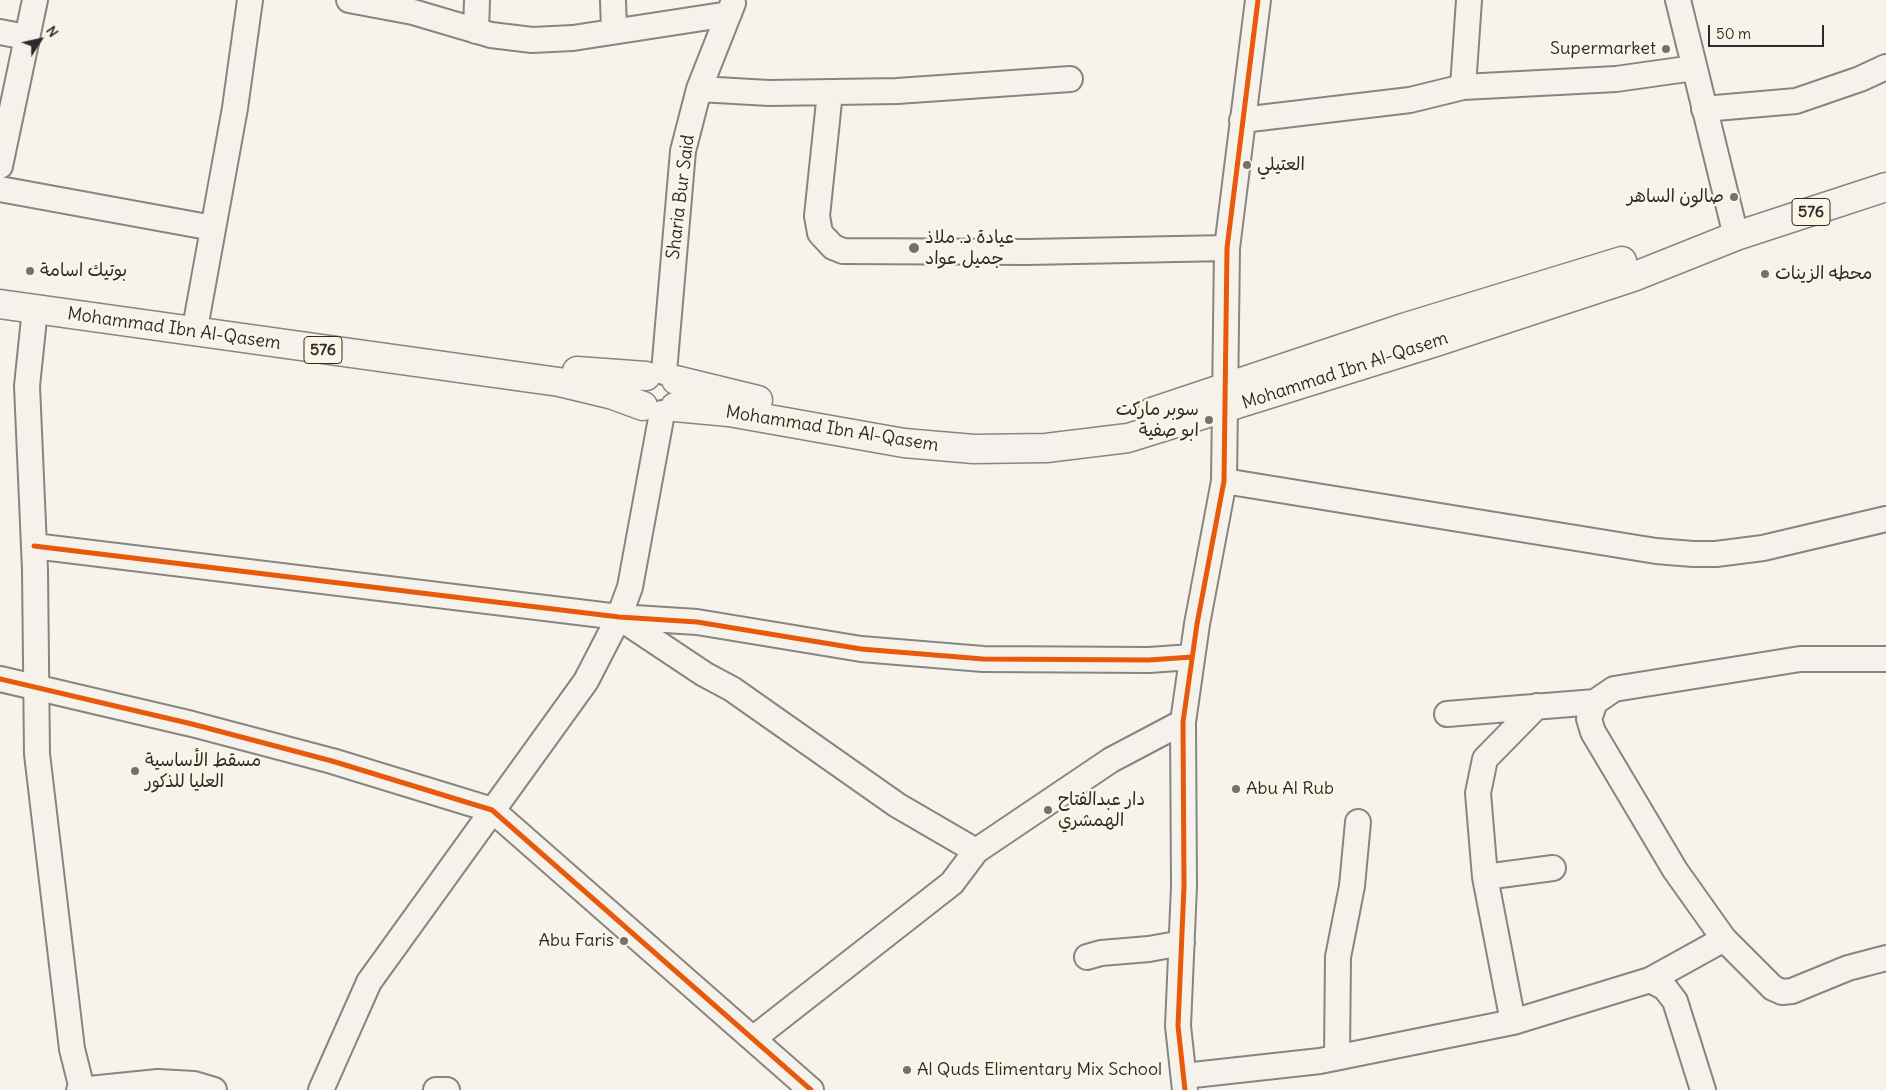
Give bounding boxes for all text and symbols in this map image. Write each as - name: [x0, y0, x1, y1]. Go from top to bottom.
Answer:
- north arrow: [15, 15, 65, 65]
- scale bar: [1711, 15, 1827, 47]
- text: N: [42, 22, 62, 41]
- text: 50 m: [1716, 24, 1751, 43]
- place label: Supermarket: [1550, 38, 1656, 60]
- marker: Supermarket: [1660, 43, 1672, 55]
- street label: Sharia Bur Said: [663, 133, 699, 261]
- place label: العتيلي: [1257, 154, 1305, 176]
- marker: العتيلي: [1241, 159, 1253, 171]
- place label: صالون الساهر: [1627, 186, 1724, 208]
- marker: صالون الساهر: [1728, 191, 1740, 203]
- road number: 576: [1792, 198, 1830, 226]
- place label: عيادة د. ملاذ جميل عواد: [925, 227, 1014, 270]
- marker: عيادة د. ملاذ جميل عواد: [907, 241, 921, 255]
- place label: بوتيك اسامة: [40, 260, 127, 282]
- place label: محطه الزينات: [1775, 263, 1872, 285]
- marker: بوتيك اسامة: [24, 265, 36, 277]
- marker: محطه الزينات: [1759, 268, 1771, 280]
- street label: Mohammad Ibn Al-Qasem: [66, 303, 282, 355]
- street label: Mohammad Ibn Al-Qasem: [1239, 327, 1451, 415]
- road number: 576: [304, 336, 342, 364]
- place label: سوبر ماركت ابو صفية: [1116, 399, 1199, 442]
- street label: Mohammad Ibn Al-Qasem: [724, 402, 940, 456]
- marker: سوبر ماركت ابو صفية: [1203, 414, 1215, 426]
- place label: مسقط الأساسية العليا للذكور: [145, 750, 261, 792]
- marker: مسقط الأساسية العليا للذكور: [129, 765, 141, 777]
- place label: Abu Al Rub: [1246, 778, 1334, 800]
- marker: Abu Al Rub: [1230, 783, 1242, 795]
- place label: دار عبدالفتاح الهمشري: [1058, 789, 1145, 832]
- marker: دار عبدالفتاح الهمشري: [1042, 804, 1054, 816]
- place label: Abu Faris: [539, 930, 614, 952]
- marker: Abu Faris: [618, 935, 630, 947]
- place label: Al Quds Elimentary Mix School: [917, 1059, 1162, 1081]
- marker: Al Quds Elimentary Mix School: [901, 1064, 913, 1076]

